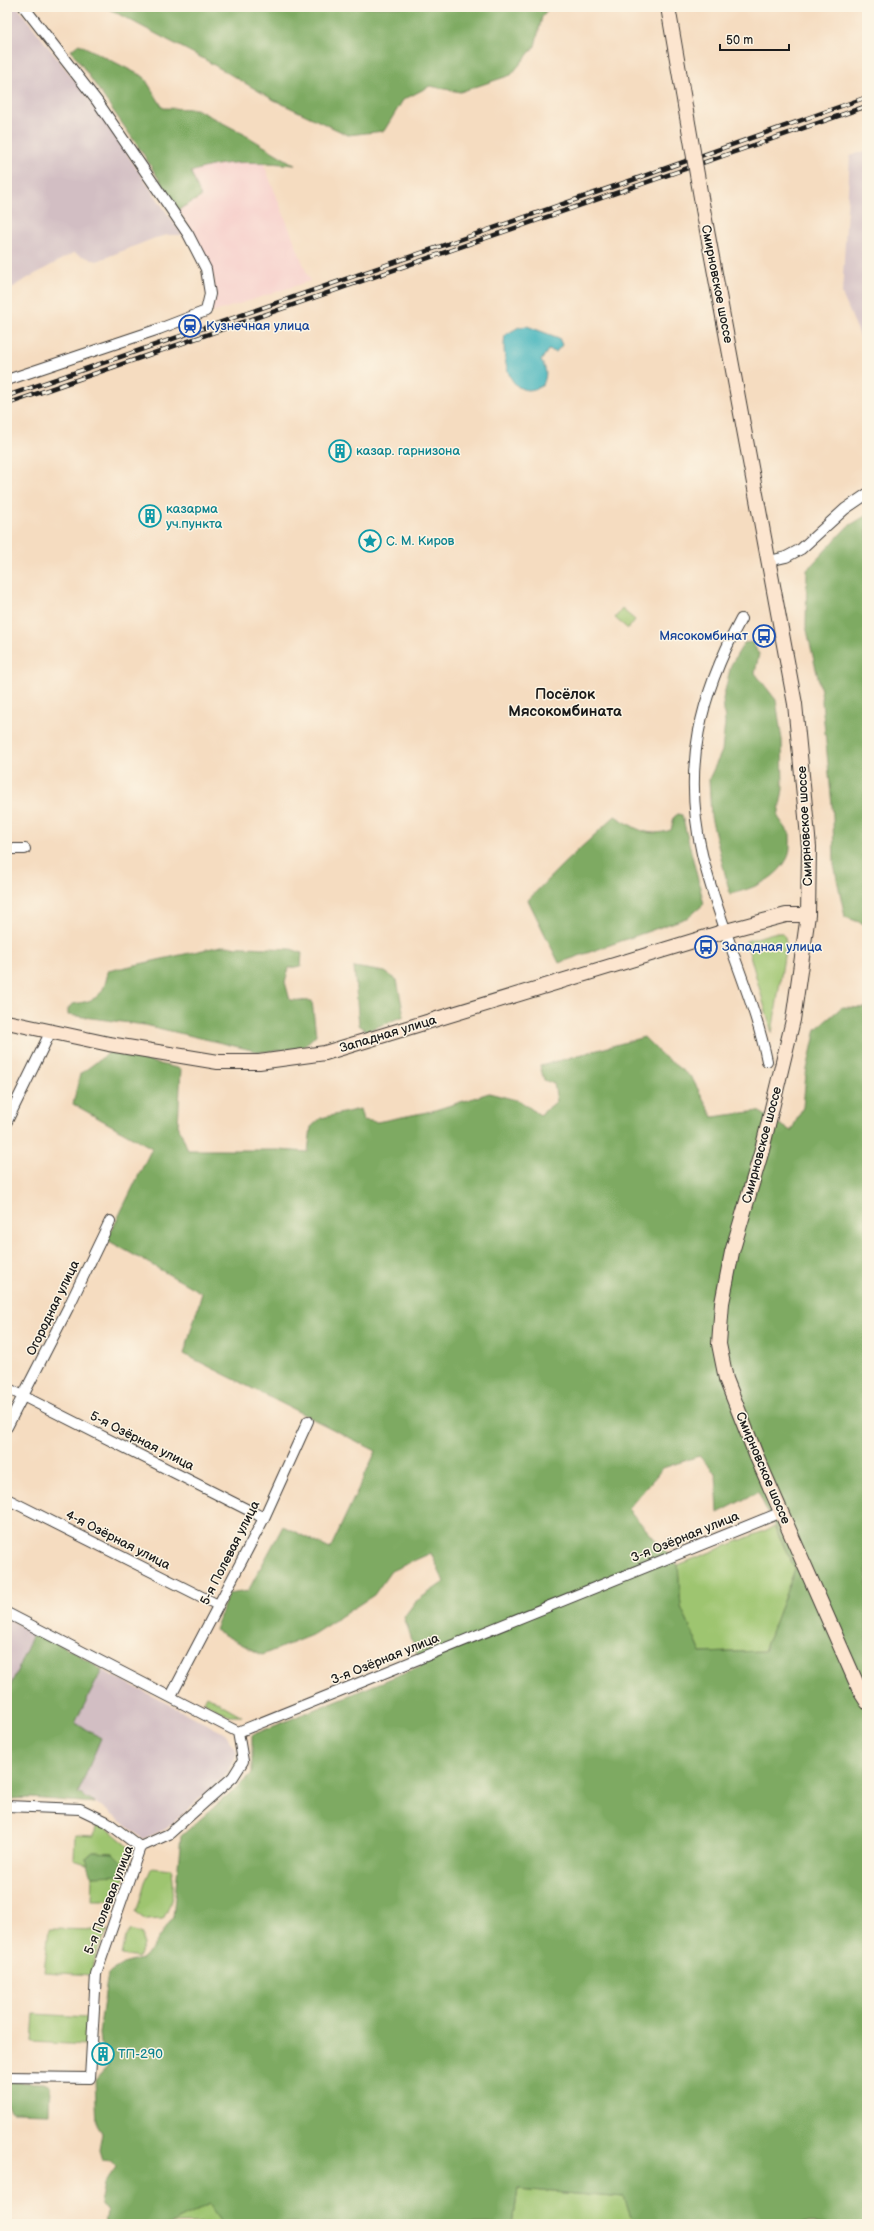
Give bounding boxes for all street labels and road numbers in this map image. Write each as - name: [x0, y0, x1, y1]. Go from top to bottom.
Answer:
- street label: Смирновское шоссе: [698, 223, 736, 345]
- street label: Смирновское шоссе: [794, 765, 816, 887]
- street label: Западная улица: [338, 1012, 439, 1056]
- street label: Смирновское шоссе: [739, 1085, 785, 1205]
- street label: Огородная улица: [23, 1257, 83, 1358]
- street label: 5-я Озёрная улица: [87, 1408, 197, 1474]
- street label: Смирновское шоссе: [732, 1409, 794, 1527]
- street label: 5-я Полевая улица: [197, 1498, 263, 1608]
- street label: 4-я Озёрная улица: [63, 1507, 173, 1573]
- street label: 3-я Озёрная улица: [629, 1508, 742, 1566]
- street label: 3-я Озёрная улица: [329, 1630, 442, 1688]
- street label: 5-я Полевая улица: [81, 1843, 137, 1957]

